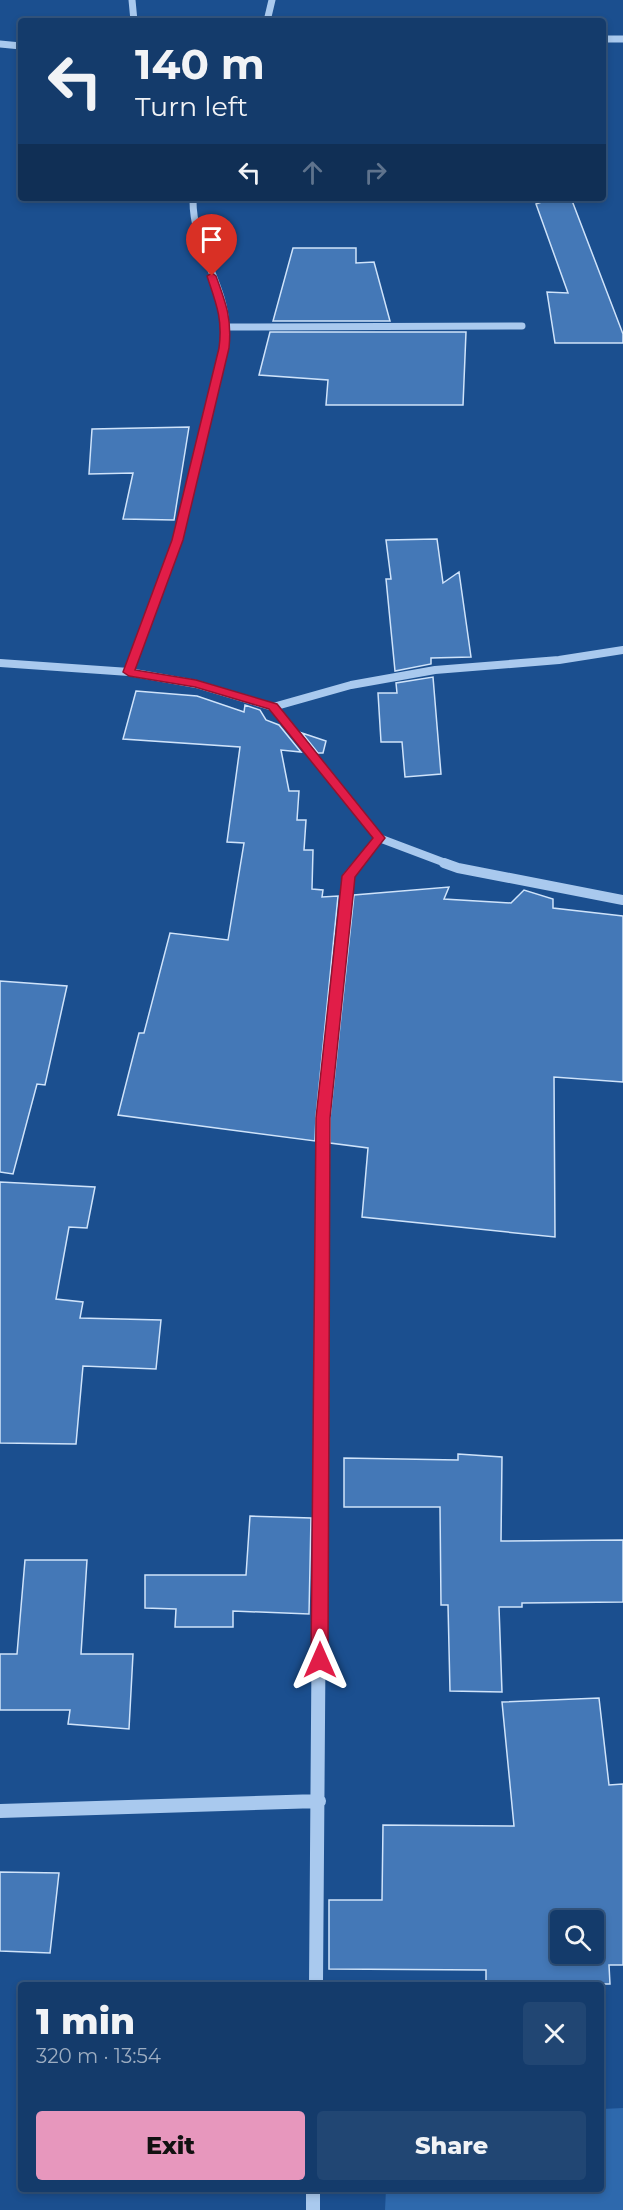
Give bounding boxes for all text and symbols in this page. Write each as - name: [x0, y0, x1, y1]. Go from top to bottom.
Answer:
- text: 140 m: [135, 38, 265, 90]
- icon: left: [36, 42, 114, 120]
- text: Turn left: [135, 90, 248, 123]
- icon: left: [233, 156, 266, 189]
- icon: ahead: [296, 156, 329, 189]
- icon: right: [359, 156, 392, 189]
- pin: [186, 214, 237, 276]
- icon: arrive: [195, 223, 228, 256]
- position arrow: [288, 1628, 352, 1692]
- map controls: [550, 1910, 604, 1964]
- button: search: [550, 1910, 604, 1964]
- text: 1 min: [36, 1999, 135, 2043]
- button: close: [523, 2002, 586, 2065]
- text: 320 m · 13:54: [36, 2044, 161, 2068]
- button: Exit: [36, 2111, 305, 2180]
- button: Share: [317, 2111, 586, 2180]

